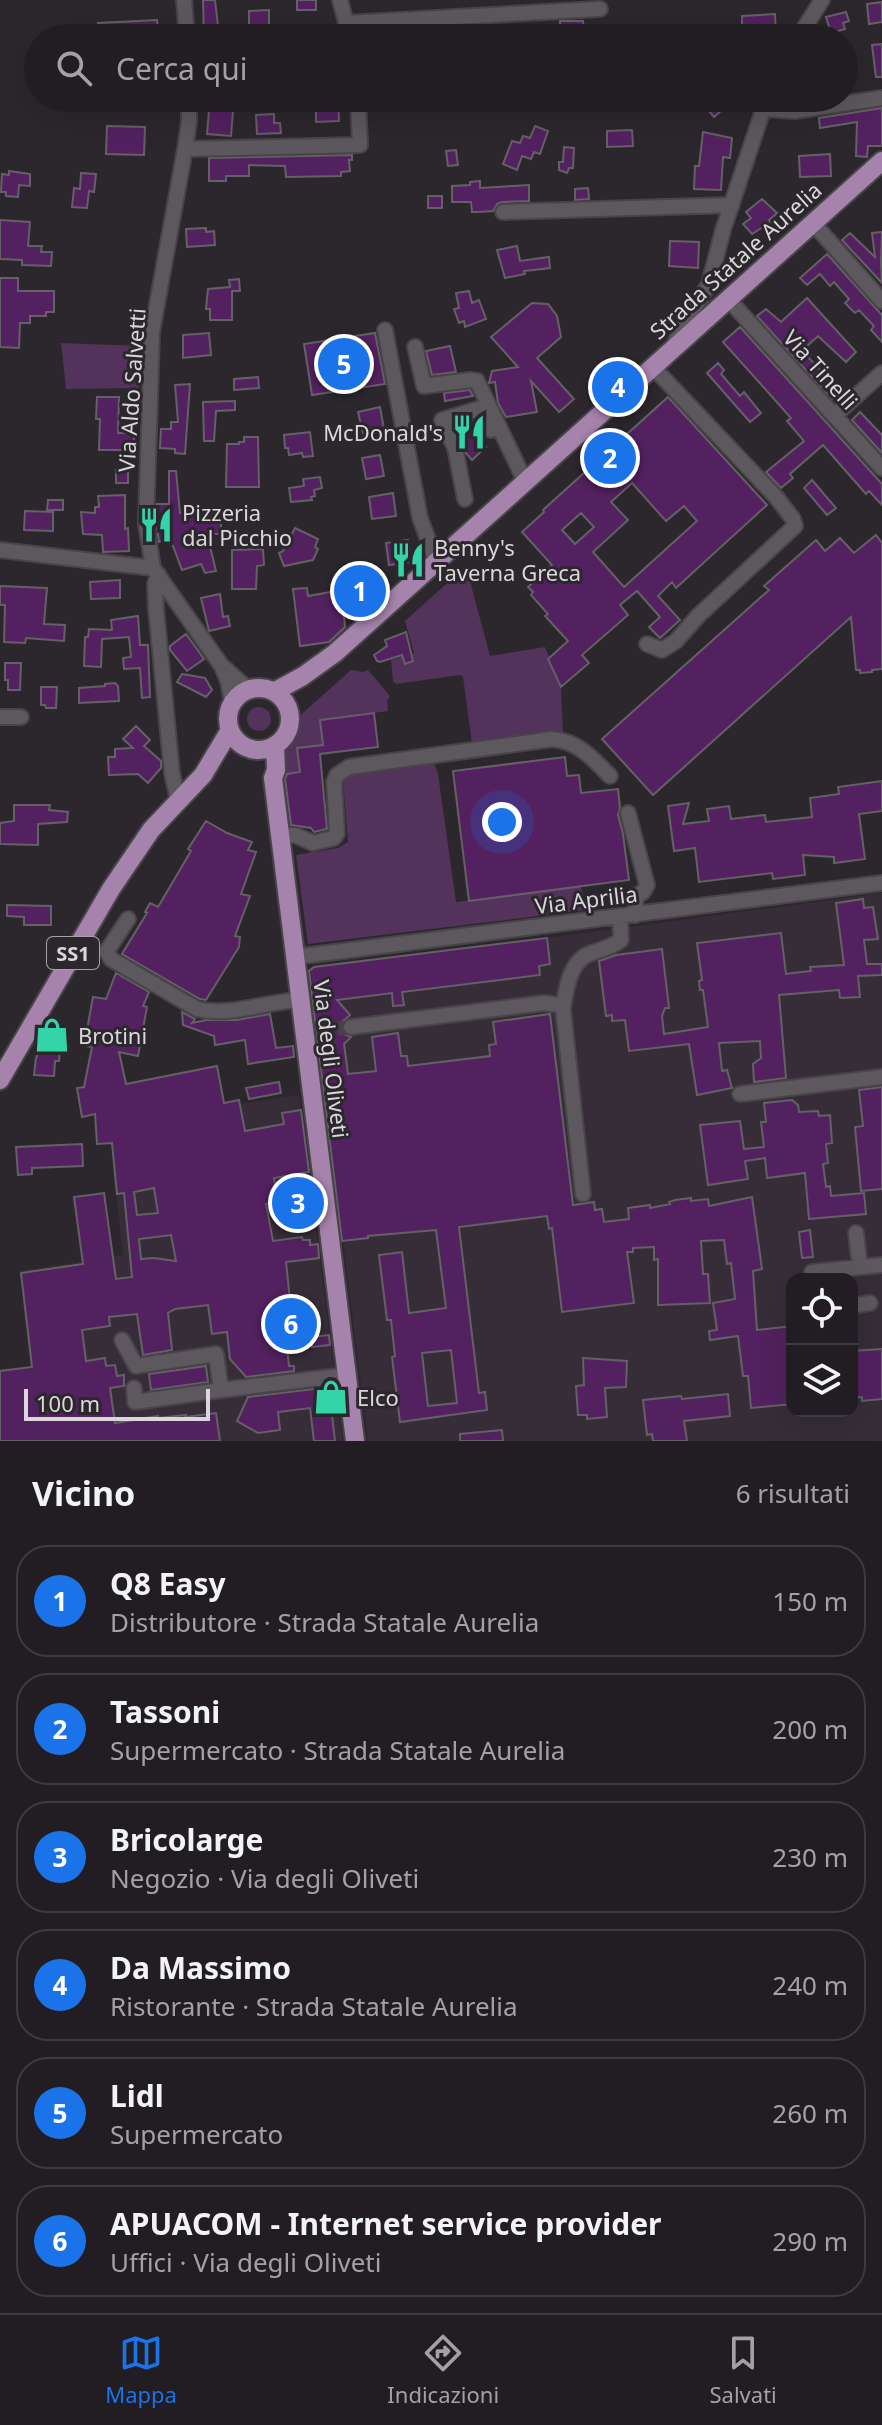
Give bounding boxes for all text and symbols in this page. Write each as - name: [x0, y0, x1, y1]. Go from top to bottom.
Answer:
- search box: [24, 24, 858, 112]
- icon: search: [52, 46, 96, 90]
- text: Cerca qui: [116, 48, 247, 89]
- street label: Strada Statale Aurelia: [643, 175, 827, 345]
- street label: Via Aldo Salvetti: [110, 307, 152, 473]
- street label: Via Tinelli: [777, 323, 865, 415]
- pin: 5: [318, 334, 370, 394]
- pin: 4: [592, 357, 644, 417]
- restaurant icon: McDonald's: [450, 413, 488, 451]
- place label: McDonald's: [323, 417, 443, 447]
- pin: 2: [584, 428, 636, 488]
- place label: Pizzeria dal Picchio: [182, 497, 292, 552]
- restaurant icon: Pizzeria dal Picchio: [137, 506, 175, 544]
- place label: Benny's Taverna Greca: [434, 532, 581, 587]
- restaurant icon: Benny's Taverna Greca: [389, 541, 427, 579]
- pin: 1: [334, 561, 386, 621]
- your location: [482, 802, 522, 842]
- street label: Via Aprilia: [533, 878, 639, 920]
- road number: SS1: [47, 937, 99, 969]
- street label: Via degli Oliveti: [307, 978, 357, 1140]
- shop icon: Brotini: [33, 1016, 71, 1054]
- place label: Brotini: [78, 1020, 147, 1050]
- pin: 3: [272, 1173, 324, 1233]
- map controls: [786, 1273, 858, 1417]
- button: locate: [786, 1273, 858, 1345]
- pin: 6: [265, 1294, 317, 1354]
- button: layers: [786, 1345, 858, 1417]
- shop icon: Elco: [312, 1378, 350, 1416]
- place label: Elco: [357, 1382, 399, 1412]
- scale bar: [24, 1385, 210, 1421]
- text: 100 m: [36, 1388, 100, 1418]
- text: Vicino: [32, 1470, 135, 1516]
- text: 6 risultati: [736, 1475, 850, 1511]
- text: Q8 Easy: [110, 1563, 226, 1604]
- text: 1: [53, 1583, 67, 1619]
- text: 150 m: [772, 1583, 848, 1619]
- text: Distributore · Strada Statale Aurelia: [110, 1604, 539, 1640]
- text: Tassoni: [110, 1691, 220, 1732]
- text: 2: [53, 1711, 67, 1747]
- text: 200 m: [772, 1711, 848, 1747]
- text: Supermercato · Strada Statale Aurelia: [110, 1732, 565, 1768]
- text: Bricolarge: [110, 1819, 263, 1860]
- text: 3: [53, 1839, 67, 1875]
- text: 230 m: [772, 1839, 848, 1875]
- text: Negozio · Via degli Oliveti: [110, 1860, 419, 1896]
- text: Da Massimo: [110, 1947, 291, 1988]
- text: 4: [53, 1967, 67, 2003]
- text: 240 m: [772, 1967, 848, 2003]
- text: Ristorante · Strada Statale Aurelia: [110, 1988, 518, 2024]
- text: Lidl: [110, 2075, 164, 2116]
- text: 5: [53, 2095, 67, 2131]
- text: 260 m: [772, 2095, 848, 2131]
- text: Supermercato: [110, 2116, 283, 2152]
- text: APUACOM - Internet service provider: [110, 2203, 662, 2244]
- text: 6: [53, 2223, 67, 2259]
- text: 290 m: [772, 2223, 848, 2259]
- text: Uffici · Via degli Oliveti: [110, 2244, 381, 2280]
- tab: Mappa: [105, 2331, 177, 2409]
- tab: Indicazioni: [387, 2331, 499, 2409]
- tab: Salvati: [710, 2331, 777, 2409]

